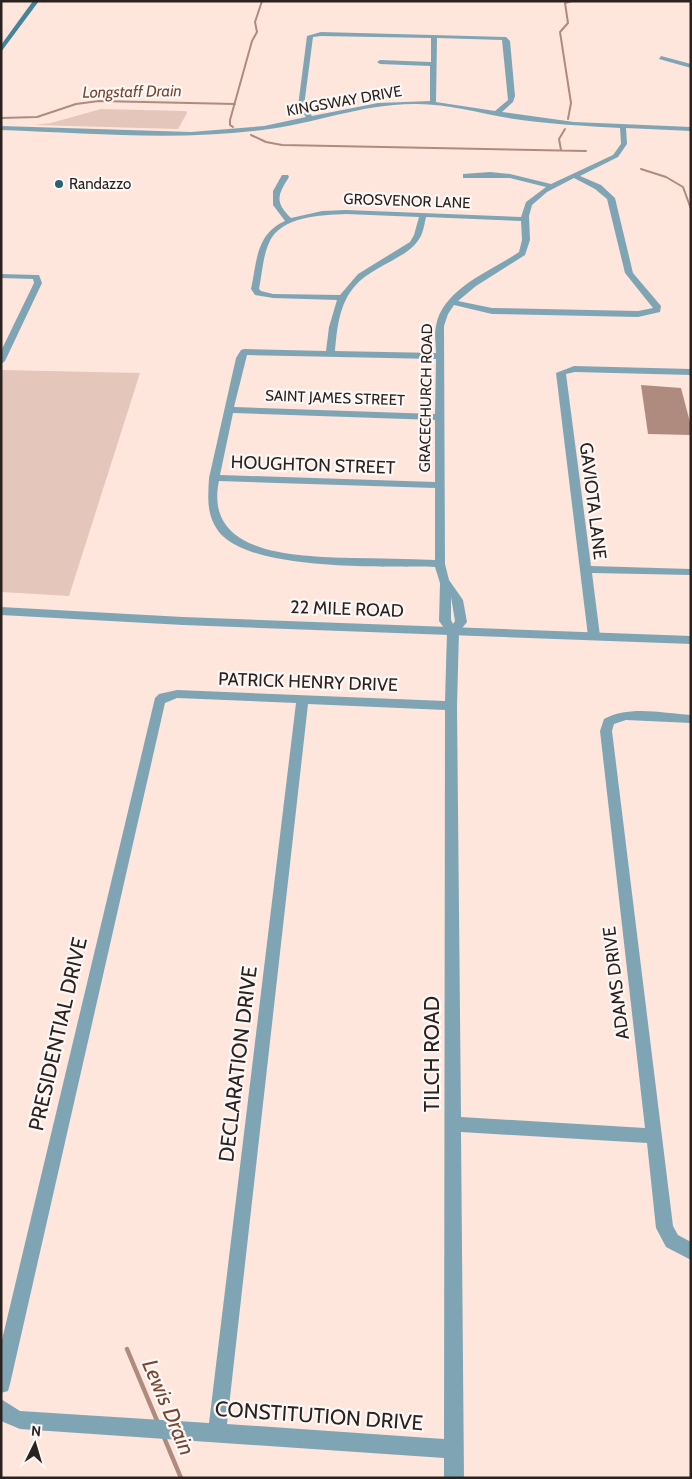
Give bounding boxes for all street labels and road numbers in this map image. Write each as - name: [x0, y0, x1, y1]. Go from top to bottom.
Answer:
- street label: KINGSWAY DRIVE: [285, 82, 403, 120]
- street label: GROSVENOR LANE: [343, 190, 471, 212]
- street label: GRACECHURCH ROAD: [416, 323, 436, 473]
- street label: SAINT JAMES STREET: [265, 387, 405, 409]
- street label: GAVIOTA LANE: [575, 441, 611, 561]
- street label: HOUGHTON STREET: [230, 451, 396, 479]
- street label: 22 MILE ROAD: [290, 596, 404, 622]
- street label: PATRICK HENRY DRIVE: [218, 668, 398, 696]
- street label: ADAMS DRIVE: [598, 925, 634, 1041]
- street label: PRESIDENTIAL DRIVE: [23, 935, 92, 1133]
- street label: DECLARATION DRIVE: [213, 964, 262, 1163]
- street label: TILCH ROAD: [419, 996, 444, 1112]
- street label: CONSTITUTION DRIVE: [214, 1396, 424, 1435]

